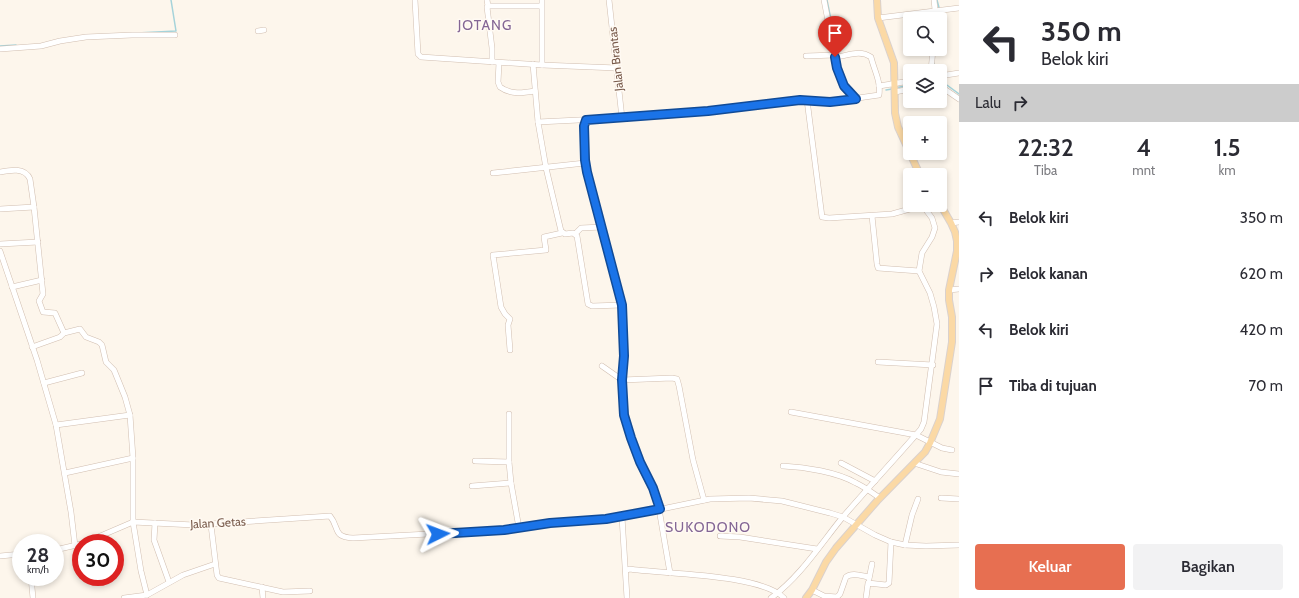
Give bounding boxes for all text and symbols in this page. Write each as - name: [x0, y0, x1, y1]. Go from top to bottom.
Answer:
- map controls: [903, 12, 947, 212]
- button: search: [903, 12, 947, 56]
- text: 350 m: [1041, 14, 1122, 48]
- district label: JOTANG: [457, 16, 512, 34]
- pin: [818, 16, 852, 57]
- icon: left: [975, 16, 1027, 68]
- icon: arrive: [824, 22, 846, 44]
- street label: Jalan Brantas: [605, 26, 626, 93]
- text: Belok kiri: [1041, 48, 1109, 70]
- button: layers: [903, 64, 947, 108]
- icon: right: [1009, 92, 1031, 114]
- text: Lalu: [975, 94, 1001, 112]
- button: +: [903, 116, 947, 160]
- text: 22:32: [1018, 133, 1074, 162]
- text: 4: [1136, 133, 1151, 162]
- text: 1.5: [1214, 133, 1240, 162]
- text: Tiba: [1034, 162, 1057, 178]
- text: mnt: [1132, 162, 1155, 178]
- text: km: [1218, 162, 1236, 178]
- button: −: [903, 168, 947, 212]
- icon: left: [975, 207, 997, 229]
- text: Belok kiri: [1009, 209, 1069, 227]
- text: 350 m: [1240, 209, 1283, 227]
- icon: right: [975, 263, 997, 285]
- text: Belok kanan: [1009, 265, 1088, 283]
- text: 620 m: [1240, 265, 1283, 283]
- icon: left: [975, 319, 997, 341]
- text: Belok kiri: [1009, 321, 1069, 339]
- text: 420 m: [1239, 321, 1283, 339]
- icon: arrive: [975, 375, 997, 397]
- text: Tiba di tujuan: [1009, 377, 1097, 395]
- text: 70 m: [1249, 377, 1283, 395]
- position arrow: [417, 513, 459, 555]
- street label: Jalan Getas: [189, 514, 246, 531]
- district label: SUKODONO: [665, 518, 751, 536]
- speed limit sign: 30: [72, 534, 124, 586]
- text: 28: [27, 543, 49, 567]
- button: Keluar: [975, 544, 1125, 590]
- button: Bagikan: [1133, 544, 1283, 590]
- text: km/h: [27, 563, 49, 576]

